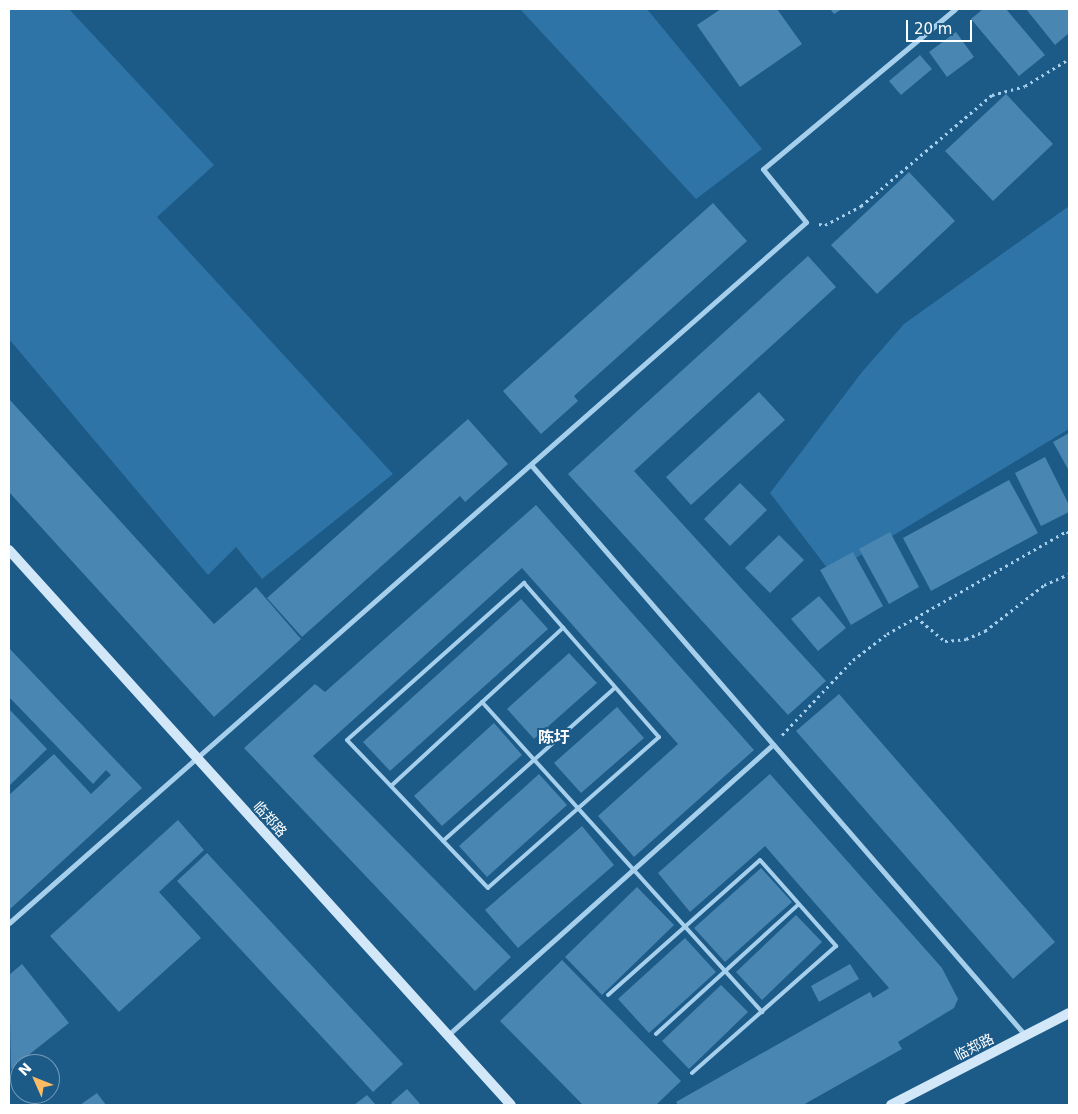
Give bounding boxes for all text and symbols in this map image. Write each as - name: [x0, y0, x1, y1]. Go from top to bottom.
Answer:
- scale bar: [908, 10, 974, 42]
- text: 20 m: [914, 20, 952, 38]
- district label: 陈圩: [538, 728, 570, 748]
- street label: 临郑路: [250, 798, 290, 840]
- street label: 临郑路: [951, 1030, 997, 1064]
- north arrow: [10, 1054, 60, 1104]
- text: N: [15, 1060, 35, 1079]

